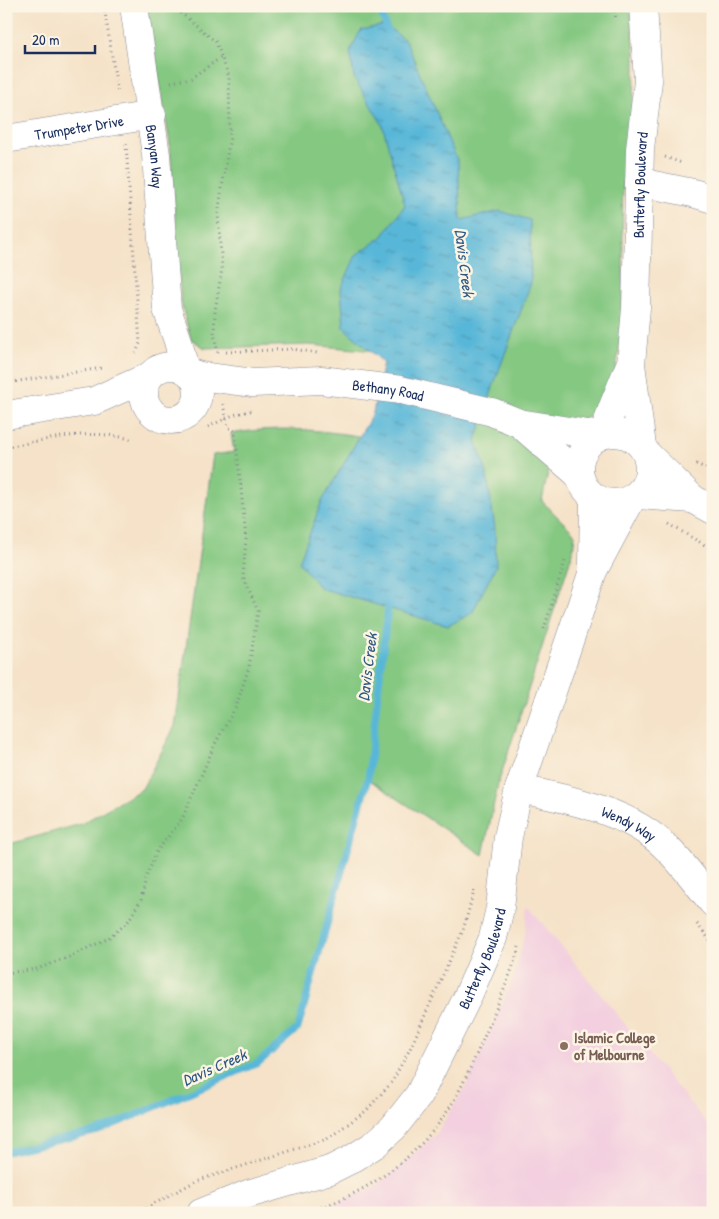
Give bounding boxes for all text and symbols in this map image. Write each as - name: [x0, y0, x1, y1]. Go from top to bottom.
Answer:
- scale bar: [25, 22, 95, 54]
- text: 20 m: [32, 29, 59, 50]
- street label: Trumpeter Drive: [33, 109, 125, 145]
- street label: Banyan Way: [141, 123, 169, 189]
- street label: Butterfly Boulevard: [627, 131, 652, 238]
- water label: Davis Creek: [450, 228, 480, 299]
- street label: Bethany Road: [351, 374, 426, 406]
- water label: Davis Creek: [352, 631, 382, 702]
- street label: Wendy Way: [599, 800, 661, 846]
- street label: Butterfly Boulevard: [453, 906, 510, 1012]
- place label: Islamic College of Melbourne: [574, 1027, 655, 1065]
- marker: Islamic College of Melbourne: [558, 1040, 570, 1052]
- water label: Davis Creek: [178, 1043, 251, 1091]

